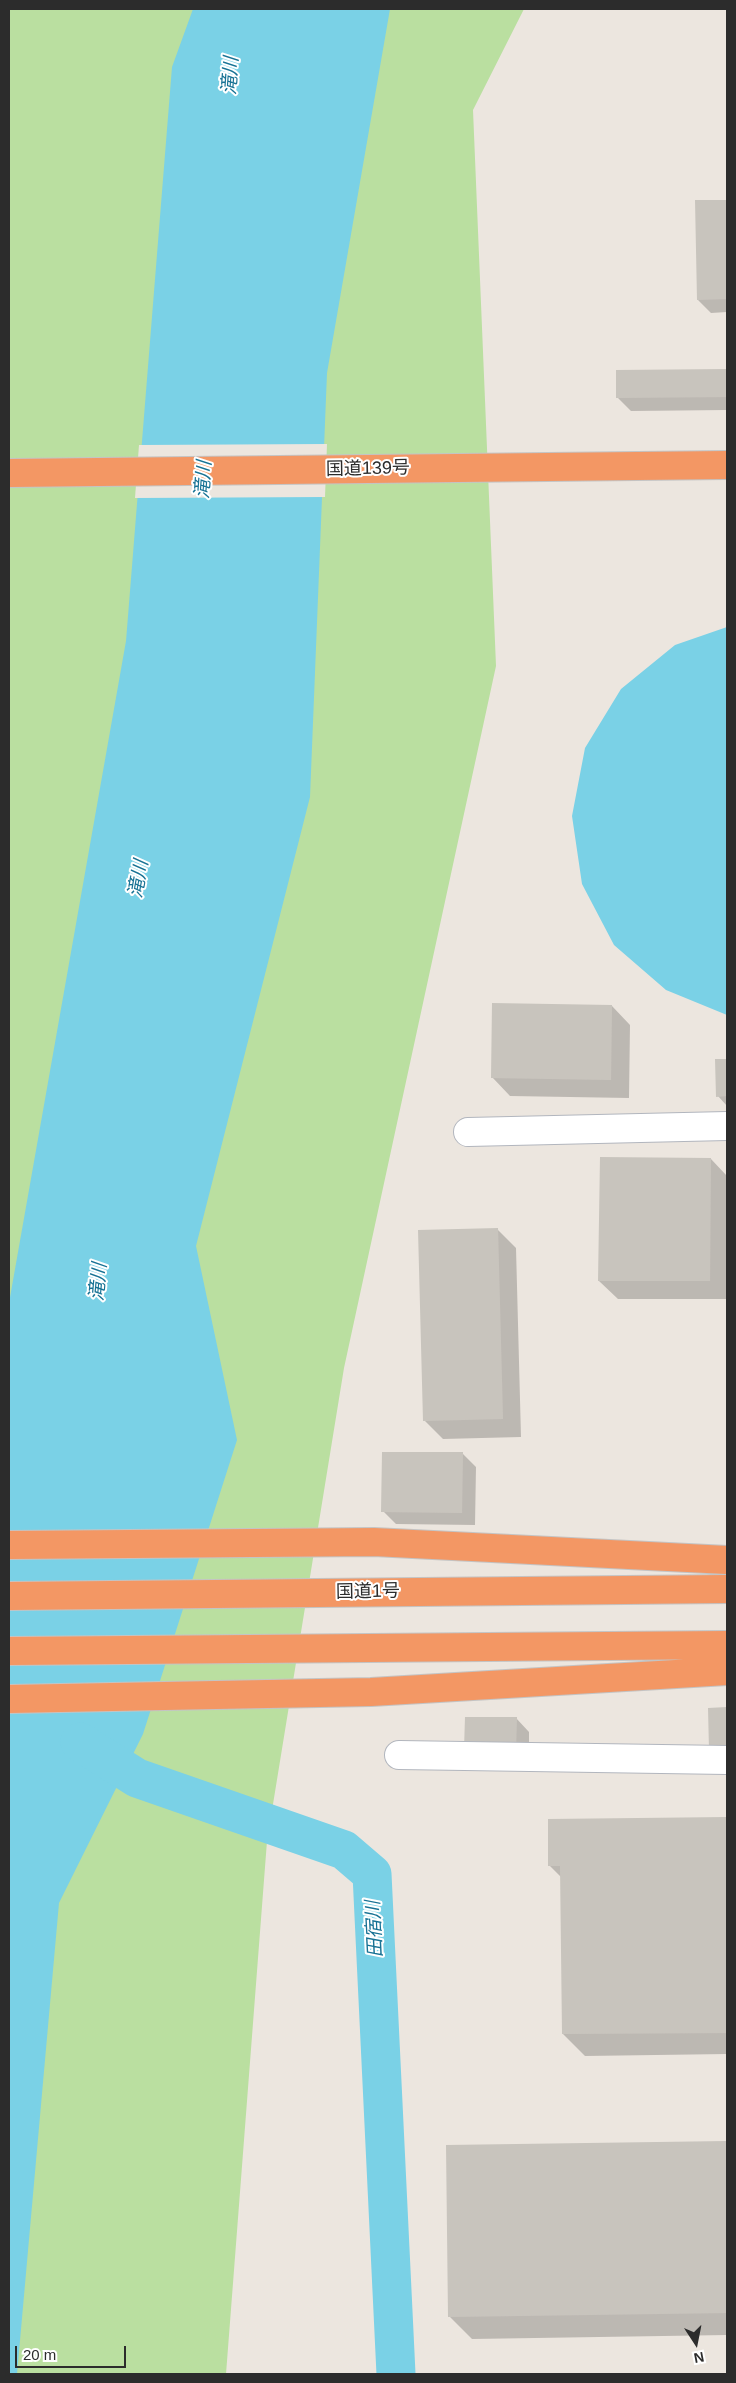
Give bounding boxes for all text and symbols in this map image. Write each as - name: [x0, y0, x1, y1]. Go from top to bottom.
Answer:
- water label: 滝川: [218, 56, 244, 96]
- street label: 国道139号: [326, 457, 410, 481]
- water label: 滝川: [191, 460, 217, 500]
- water label: 滝川: [124, 858, 154, 900]
- water label: 滝川: [86, 1262, 112, 1302]
- street label: 国道1号: [336, 1581, 400, 1603]
- water label: 田宿川: [362, 1900, 388, 1958]
- north arrow: [671, 2318, 721, 2368]
- scale bar: [18, 2336, 129, 2368]
- text: 20 m: [23, 2346, 56, 2363]
- text: N: [692, 2349, 705, 2367]

